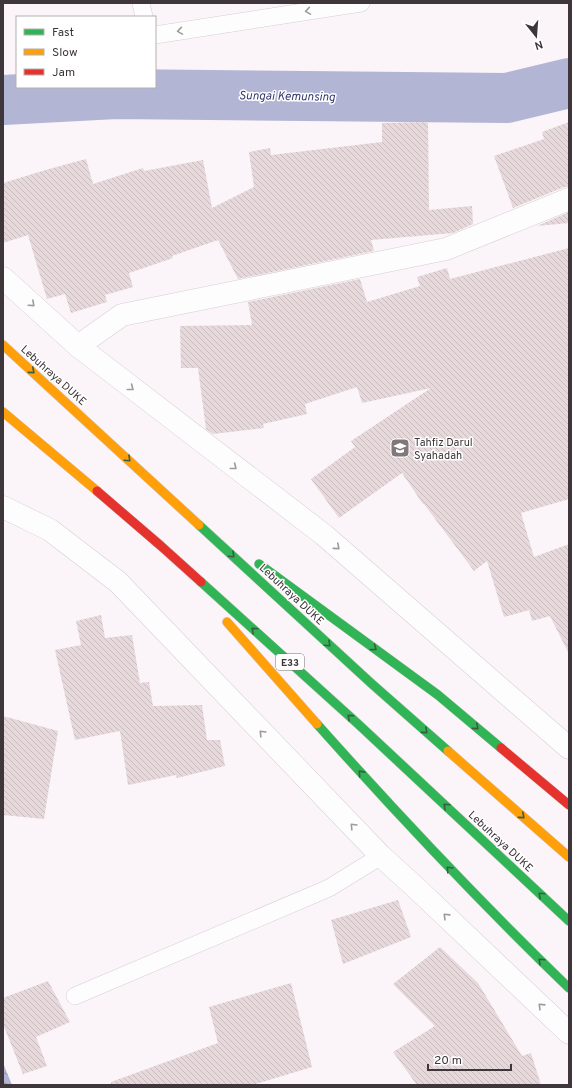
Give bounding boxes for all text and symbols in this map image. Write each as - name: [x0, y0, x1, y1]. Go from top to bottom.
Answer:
- one-way arrow: [305, 6, 311, 15]
- legend: [16, 16, 156, 88]
- north arrow: [516, 16, 556, 56]
- text: Fast: [52, 25, 74, 41]
- one-way arrow: [177, 26, 183, 35]
- text: N: [533, 37, 544, 52]
- text: Slow: [52, 45, 78, 61]
- text: Jam: [52, 65, 75, 81]
- water label: Sungai Kemunsing: [239, 88, 336, 106]
- one-way arrow: [27, 300, 35, 307]
- street label: Lebuhraya DUKE: [18, 343, 89, 409]
- one-way arrow: [28, 366, 35, 373]
- one-way arrow: [127, 383, 134, 390]
- place label: Tahfiz Darul Syahadah: [414, 436, 473, 463]
- school or university icon: Tahfiz Darul Syahadah: [389, 437, 411, 459]
- one-way arrow: [123, 454, 131, 462]
- one-way arrow: [230, 462, 237, 469]
- one-way arrow: [332, 542, 340, 550]
- one-way arrow: [228, 551, 235, 558]
- street label: Lebuhraya DUKE: [256, 561, 327, 628]
- one-way arrow: [251, 627, 259, 635]
- one-way arrow: [323, 639, 331, 646]
- one-way arrow: [369, 643, 376, 650]
- road number: E33: [276, 654, 304, 670]
- one-way arrow: [348, 715, 355, 722]
- one-way arrow: [472, 723, 479, 730]
- one-way arrow: [420, 726, 427, 733]
- one-way arrow: [260, 730, 267, 738]
- one-way arrow: [359, 770, 366, 777]
- one-way arrow: [443, 804, 450, 811]
- street label: Lebuhraya DUKE: [465, 808, 536, 875]
- one-way arrow: [517, 812, 525, 819]
- one-way arrow: [350, 823, 357, 831]
- one-way arrow: [446, 866, 454, 874]
- one-way arrow: [538, 892, 545, 899]
- one-way arrow: [444, 914, 451, 921]
- one-way arrow: [538, 959, 545, 966]
- one-way arrow: [538, 1003, 546, 1011]
- scale bar: [428, 1046, 511, 1072]
- text: 20 m: [434, 1053, 462, 1069]

